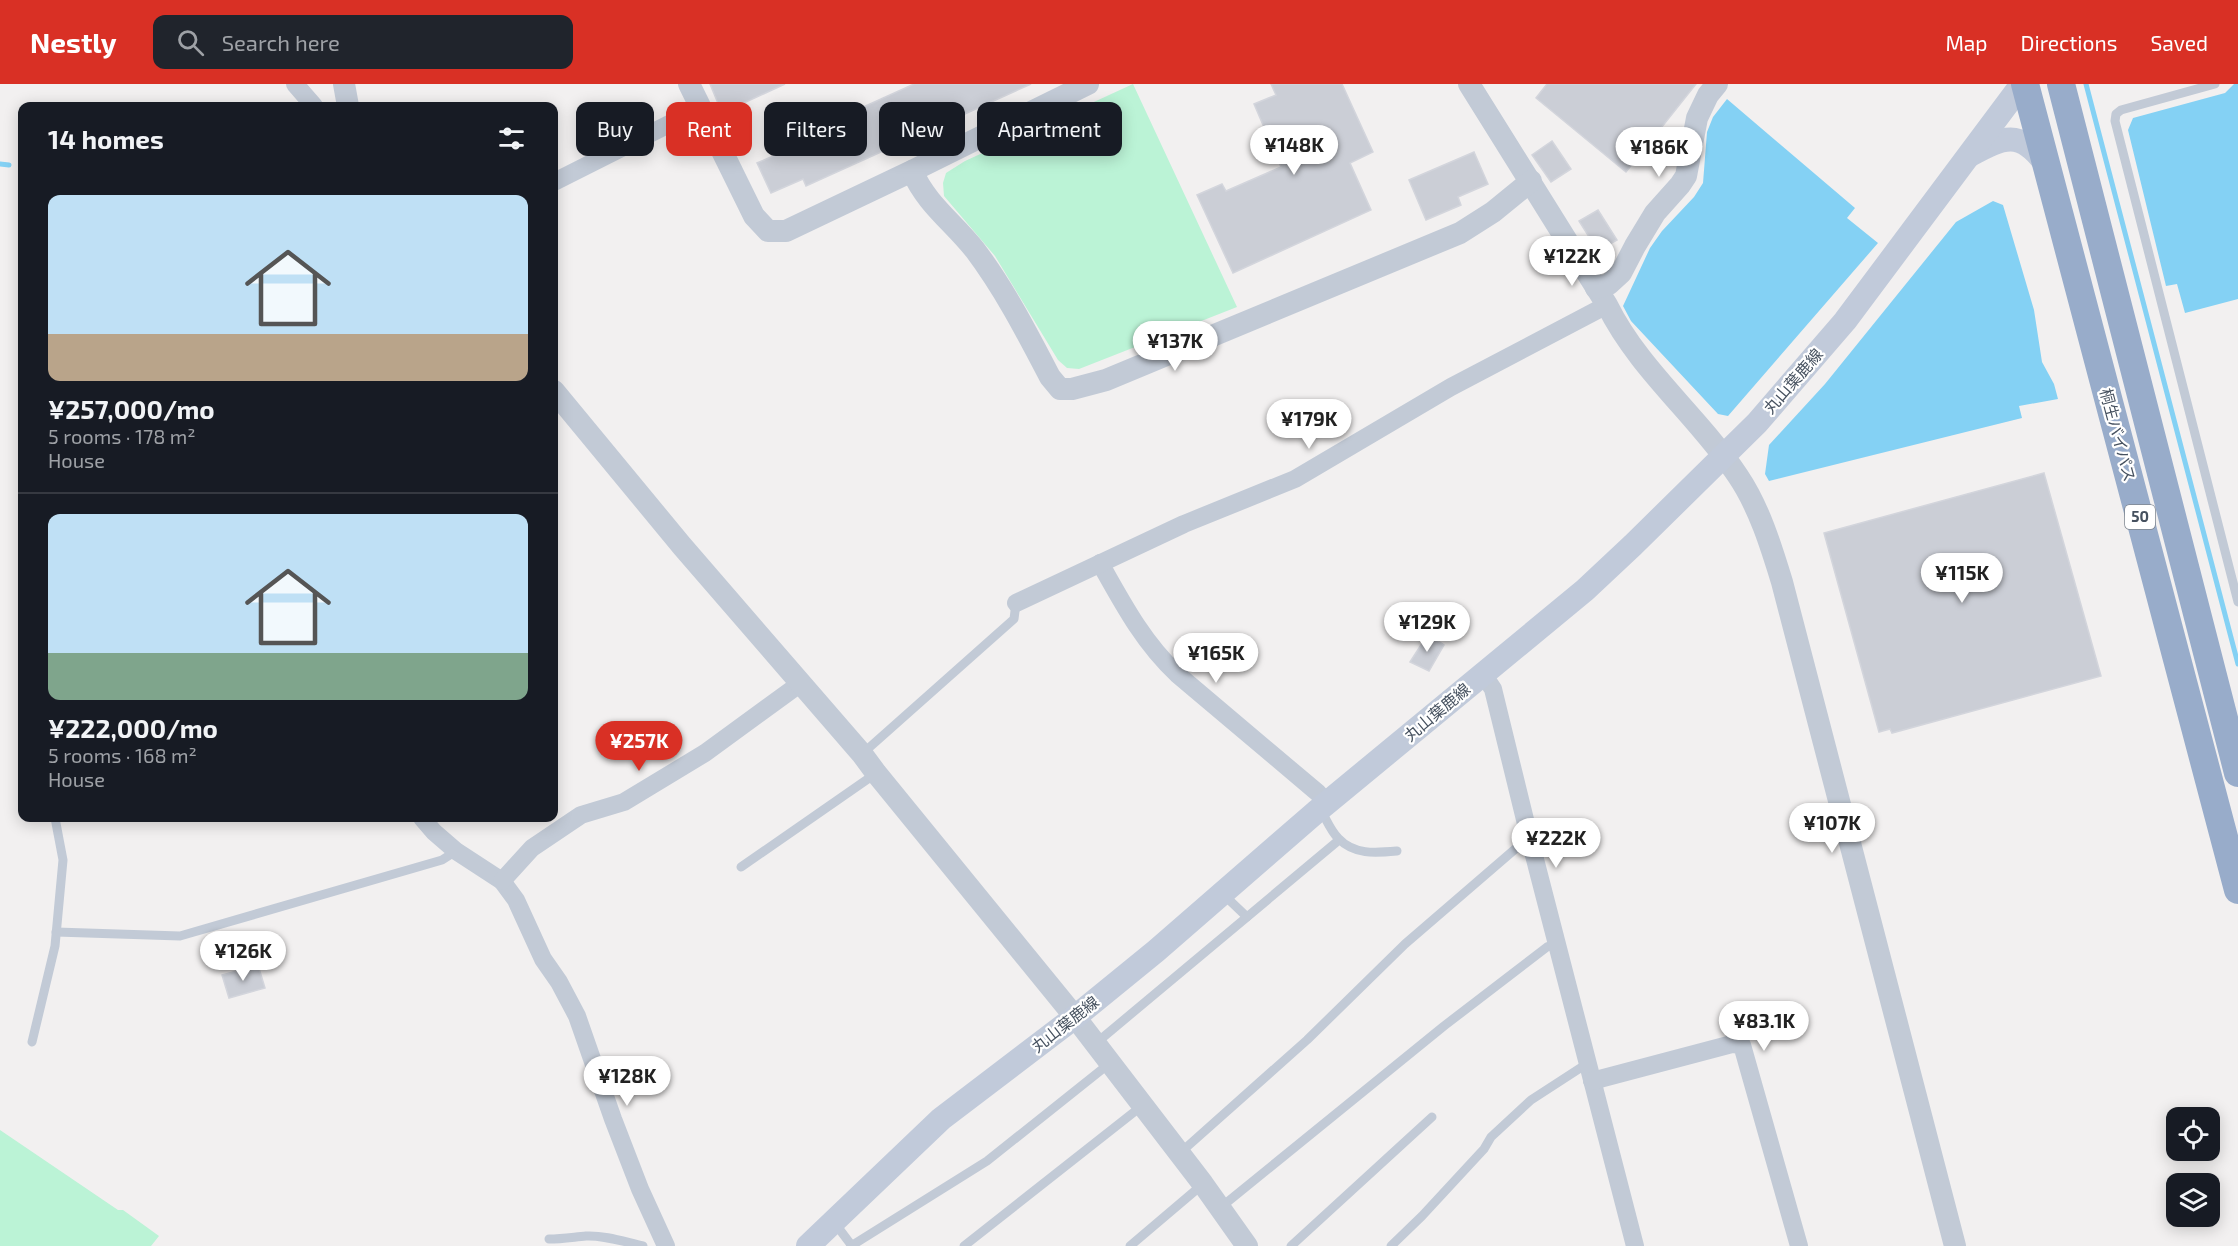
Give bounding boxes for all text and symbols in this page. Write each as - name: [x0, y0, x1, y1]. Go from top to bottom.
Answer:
- search box: [153, 15, 573, 69]
- text: Nestly: [30, 25, 117, 59]
- icon: search: [174, 26, 207, 59]
- text: Search here: [222, 29, 340, 55]
- text: Map: [1945, 30, 1988, 55]
- text: Directions: [2021, 30, 2117, 55]
- text: Saved: [2150, 30, 2208, 55]
- chip: Buy: [576, 102, 654, 156]
- chip: Rent: [666, 102, 752, 156]
- chip: Filters: [764, 102, 867, 156]
- chip: New: [879, 102, 965, 156]
- chip: Apartment: [977, 102, 1122, 156]
- icon: filters: [495, 122, 528, 155]
- text: 14 homes: [48, 123, 164, 154]
- pin: ¥148K: [1252, 125, 1336, 176]
- pin: ¥186K: [1617, 127, 1701, 178]
- text: ¥148K: [1264, 132, 1324, 156]
- text: ¥186K: [1630, 134, 1688, 158]
- icon: home: [234, 234, 342, 342]
- pin: ¥122K: [1530, 236, 1614, 287]
- text: ¥122K: [1543, 243, 1601, 267]
- pin: ¥137K: [1133, 321, 1217, 372]
- text: ¥137K: [1147, 328, 1203, 352]
- street label: 丸山葉鹿線: [1759, 344, 1826, 417]
- street label: 桐生バイパス: [2097, 386, 2140, 484]
- text: ¥257,000/mo: [48, 393, 215, 424]
- pin: ¥179K: [1267, 399, 1351, 450]
- text: ¥179K: [1281, 406, 1337, 430]
- text: 5 rooms · 178 m²: [48, 424, 196, 448]
- text: House: [48, 448, 105, 472]
- road number: 50: [2125, 505, 2155, 529]
- icon: home: [234, 553, 342, 661]
- pin: ¥115K: [1920, 553, 2004, 604]
- text: ¥115K: [1935, 560, 1989, 584]
- pin: ¥129K: [1385, 602, 1469, 653]
- text: ¥129K: [1398, 609, 1456, 633]
- pin: ¥165K: [1174, 633, 1258, 684]
- text: ¥165K: [1187, 640, 1245, 664]
- street label: 丸山葉鹿線: [1400, 679, 1473, 745]
- text: ¥222,000/mo: [48, 712, 218, 743]
- pin: ¥257K: [597, 721, 681, 772]
- text: ¥257K: [609, 728, 669, 752]
- text: 5 rooms · 168 m²: [48, 743, 197, 767]
- text: House: [48, 767, 105, 791]
- pin: ¥107K: [1790, 803, 1874, 854]
- text: ¥107K: [1803, 810, 1861, 834]
- pin: ¥222K: [1514, 818, 1598, 869]
- text: ¥222K: [1526, 825, 1586, 849]
- pin: ¥126K: [201, 931, 285, 982]
- text: ¥126K: [214, 938, 272, 962]
- street label: 丸山葉鹿線: [1027, 991, 1102, 1056]
- pin: ¥83.1K: [1715, 1001, 1813, 1052]
- text: ¥83.1K: [1733, 1008, 1795, 1032]
- pin: ¥128K: [585, 1056, 669, 1107]
- text: ¥128K: [598, 1063, 656, 1087]
- map controls: [2166, 1107, 2220, 1227]
- button: locate: [2166, 1107, 2220, 1161]
- button: layers: [2166, 1173, 2220, 1227]

